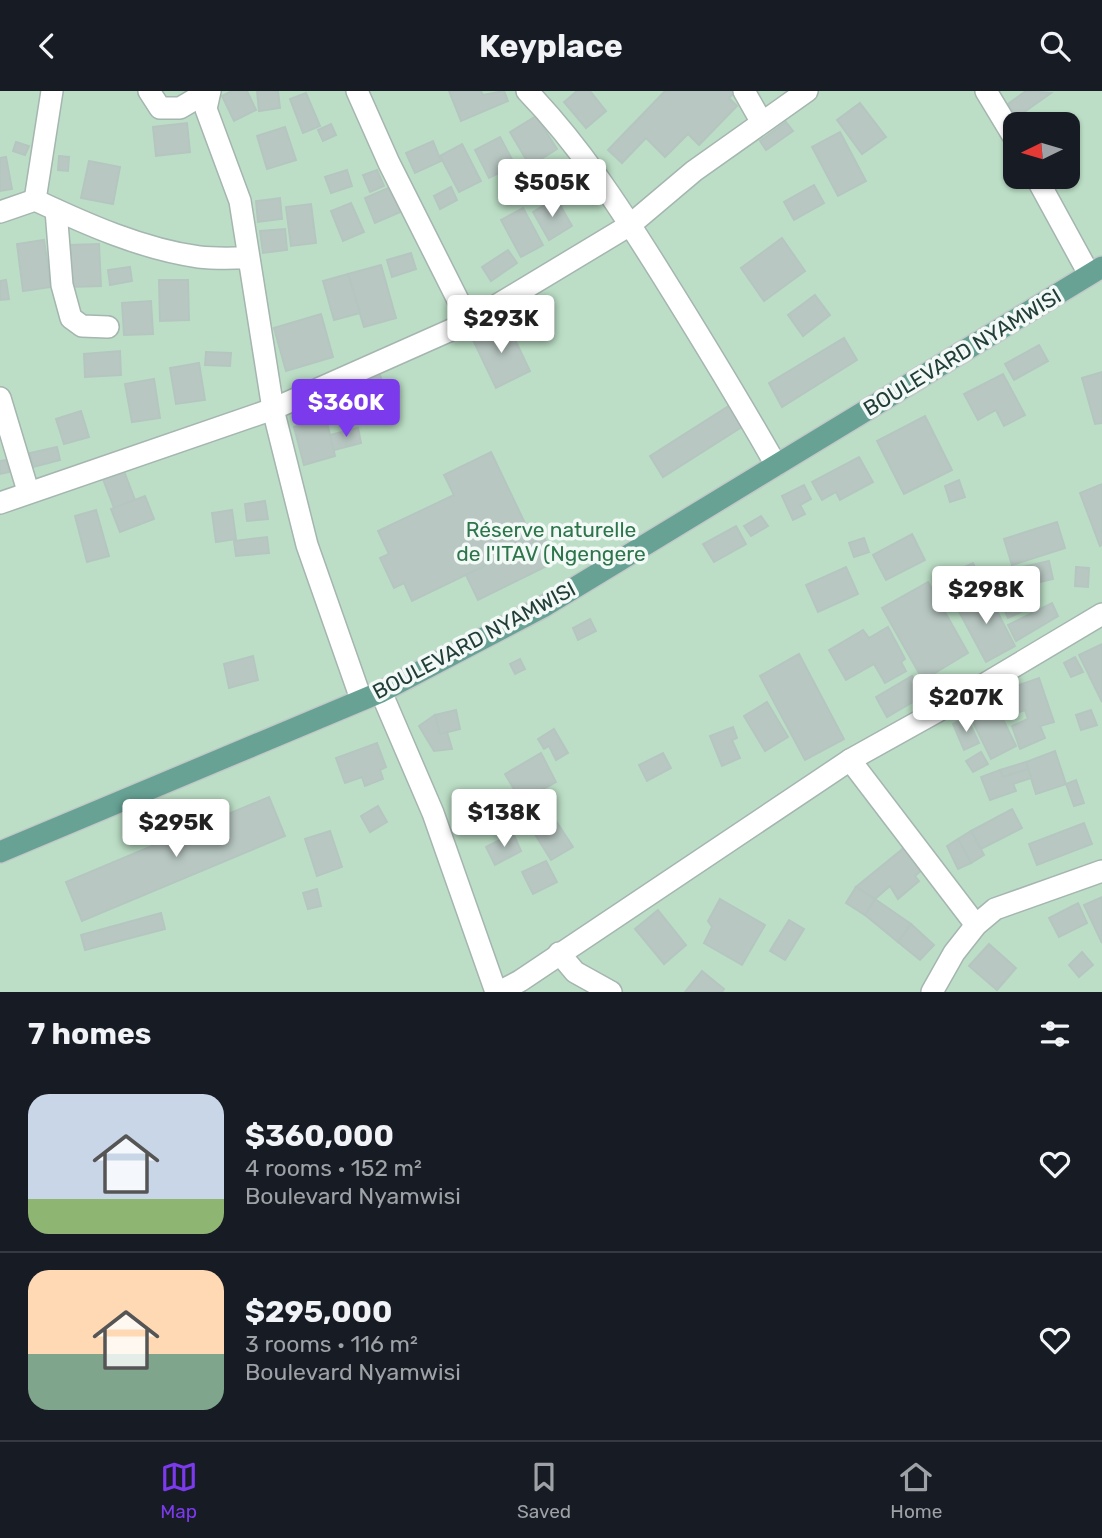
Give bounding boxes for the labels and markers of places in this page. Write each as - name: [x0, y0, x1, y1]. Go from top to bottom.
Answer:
- pin: $505K: [503, 159, 601, 219]
- pin: $293K: [452, 295, 550, 355]
- pin: $360K: [297, 379, 395, 439]
- pin: $298K: [937, 567, 1035, 626]
- pin: $207K: [917, 675, 1015, 734]
- pin: $138K: [455, 789, 553, 849]
- pin: $295K: [127, 799, 225, 859]

